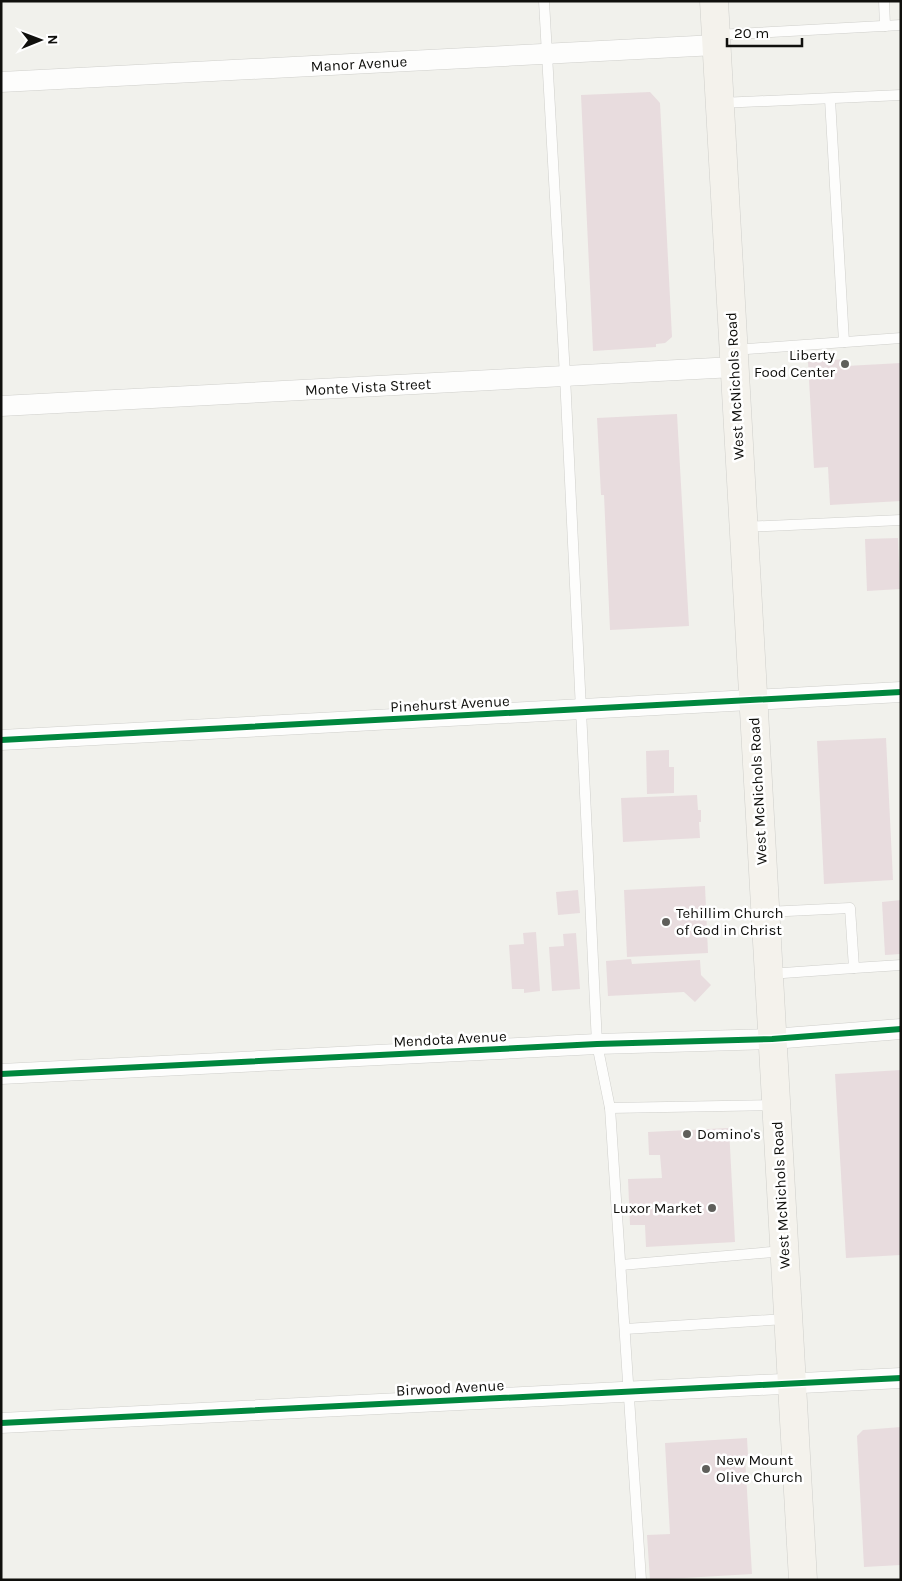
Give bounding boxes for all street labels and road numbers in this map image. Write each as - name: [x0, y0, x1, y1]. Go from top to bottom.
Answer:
- street label: Manor Avenue: [310, 52, 408, 76]
- street label: West McNichols Road: [722, 312, 748, 460]
- street label: Monte Vista Street: [304, 375, 432, 399]
- street label: Pinehurst Avenue: [390, 692, 510, 716]
- street label: West McNichols Road: [745, 717, 771, 865]
- street label: Mendota Avenue: [393, 1027, 507, 1051]
- street label: West McNichols Road: [768, 1121, 794, 1269]
- street label: Birwood Avenue: [395, 1376, 505, 1400]

